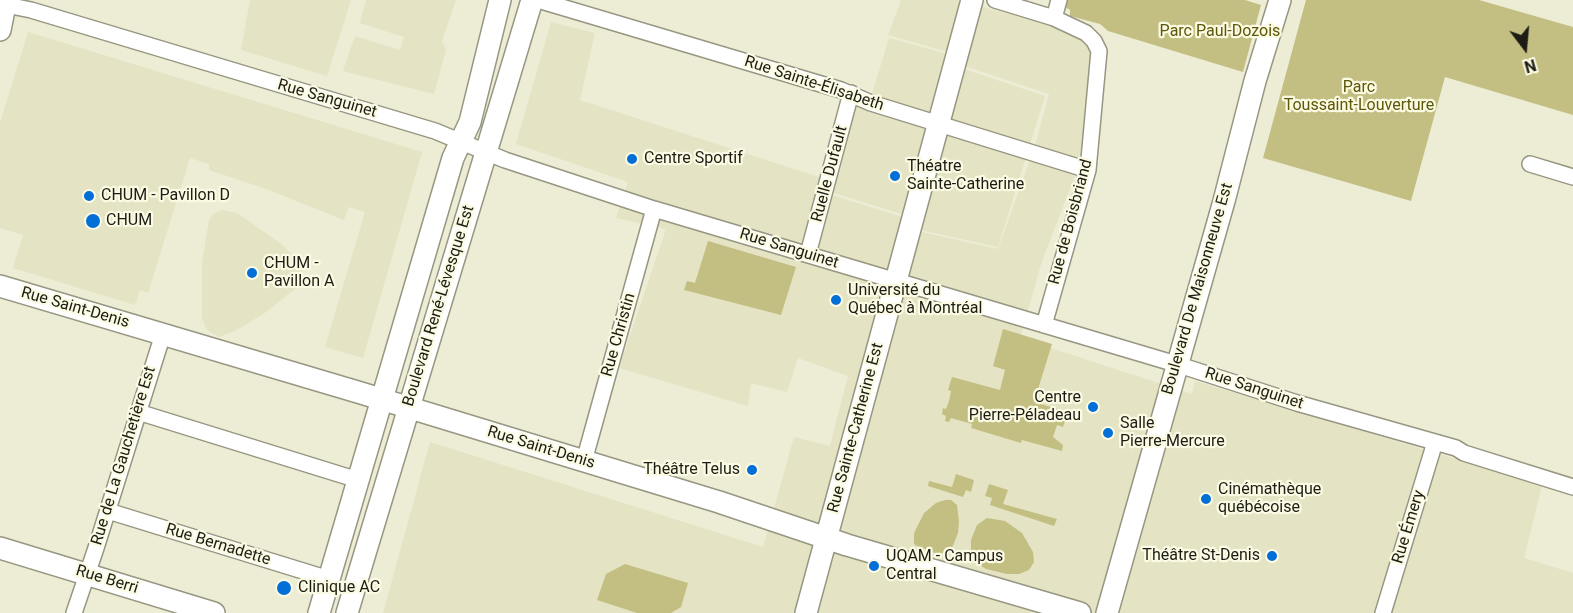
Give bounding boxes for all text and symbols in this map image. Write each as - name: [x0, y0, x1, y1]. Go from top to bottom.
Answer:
- north arrow: [1495, 18, 1555, 78]
- park label: Parc Paul-Dozois: [1160, 22, 1280, 42]
- street label: Rue Sainte-Élisabeth: [742, 52, 886, 116]
- text: N: [1522, 55, 1538, 76]
- street label: Rue Sanguinet: [275, 76, 379, 122]
- park label: Parc Toussaint-Louverture: [1284, 78, 1434, 116]
- street label: Ruelle Dufault: [808, 124, 852, 224]
- place label: Centre Sportif: [644, 149, 743, 169]
- marker: Centre Sportif: [625, 152, 639, 166]
- place label: Théatre Sainte-Catherine: [907, 157, 1024, 195]
- street label: Rue de Boisbriand: [1045, 157, 1097, 287]
- marker: Théatre Sainte-Catherine: [888, 169, 902, 183]
- street label: Boulevard De Maisonneuve Est: [1159, 181, 1237, 397]
- place label: CHUM - Pavillon D: [101, 186, 230, 206]
- marker: CHUM - Pavillon D: [82, 189, 96, 203]
- street label: Boulevard René-Lévesque Est: [399, 203, 479, 409]
- place label: CHUM: [106, 211, 152, 231]
- marker: CHUM: [84, 212, 102, 230]
- street label: Rue Sanguinet: [737, 225, 841, 273]
- place label: CHUM - Pavillon A: [264, 254, 334, 292]
- marker: CHUM - Pavillon A: [245, 266, 259, 280]
- place label: Université du Québec à Montréal: [848, 281, 982, 319]
- street label: Rue Saint-Denis: [19, 283, 131, 333]
- street label: Rue Christin: [598, 291, 640, 379]
- marker: Université du Québec à Montréal: [829, 293, 843, 307]
- street label: Rue Sainte-Catherine Est: [824, 341, 888, 515]
- street label: Rue de La Gauchetière Est: [88, 364, 160, 548]
- street label: Rue Sanguinet: [1202, 364, 1306, 414]
- place label: Centre Pierre-Péladeau: [969, 388, 1081, 426]
- marker: Centre Pierre-Péladeau: [1086, 400, 1100, 414]
- place label: Salle Pierre-Mercure: [1120, 414, 1225, 452]
- street label: Rue Saint-Denis: [485, 422, 597, 474]
- marker: Salle Pierre-Mercure: [1101, 426, 1115, 440]
- place label: Théâtre Telus: [643, 460, 740, 480]
- marker: Théâtre Telus: [745, 463, 759, 477]
- place label: Cinémathèque québécoise: [1218, 480, 1321, 518]
- street label: Rue Émery: [1389, 488, 1429, 566]
- marker: Cinémathèque québécoise: [1199, 492, 1213, 506]
- street label: Rue Bernadette: [163, 520, 273, 570]
- place label: Théâtre St-Denis: [1142, 546, 1260, 566]
- place label: UQAM - Campus Central: [886, 547, 1003, 585]
- marker: Théâtre St-Denis: [1265, 549, 1279, 563]
- marker: UQAM - Campus Central: [867, 559, 881, 573]
- street label: Rue Berri: [73, 561, 141, 599]
- place label: Clinique AC: [298, 578, 380, 598]
- marker: Clinique AC: [275, 579, 293, 597]

